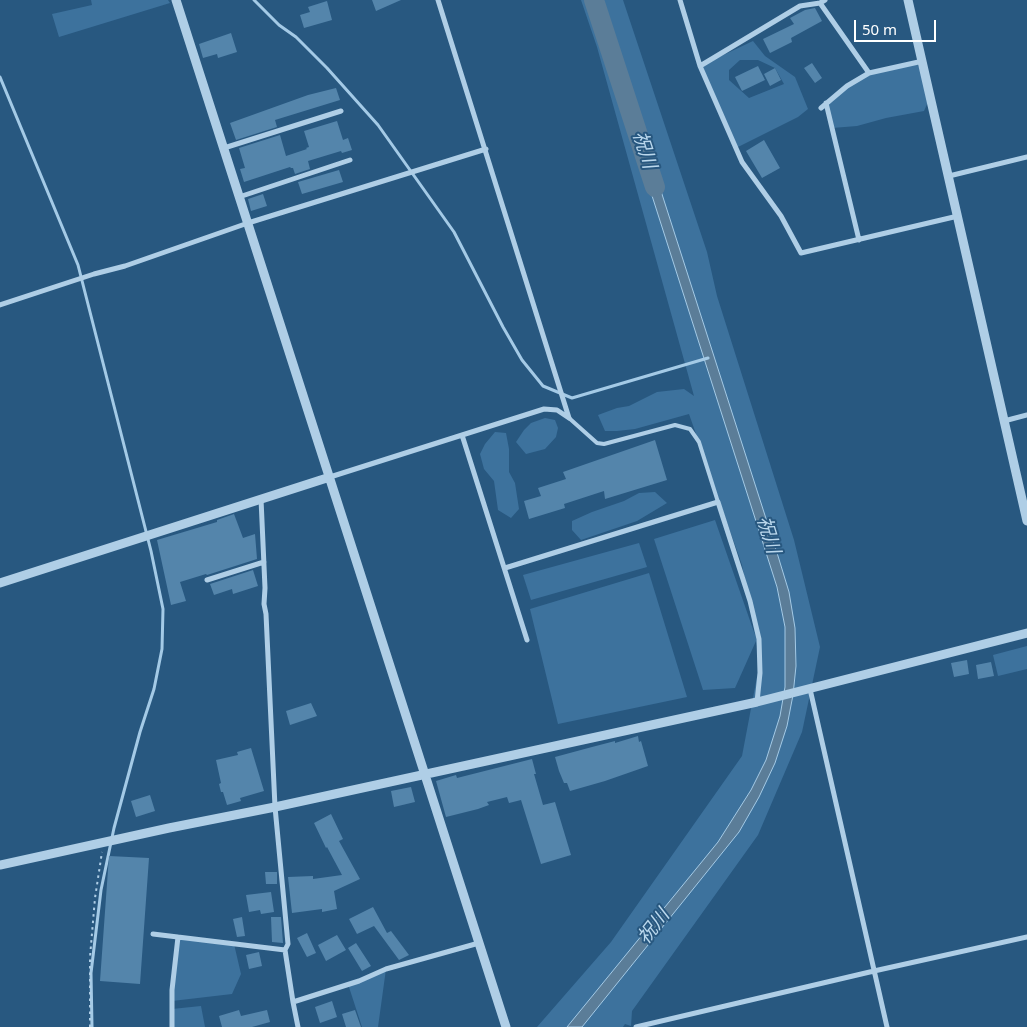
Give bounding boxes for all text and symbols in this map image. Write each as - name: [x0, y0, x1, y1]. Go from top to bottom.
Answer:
- scale bar: [857, 10, 940, 42]
- text: 50 m: [862, 19, 897, 39]
- water label: 祝川: [627, 128, 661, 172]
- water label: 祝川: [752, 513, 784, 557]
- water label: 祝川: [633, 905, 675, 949]

